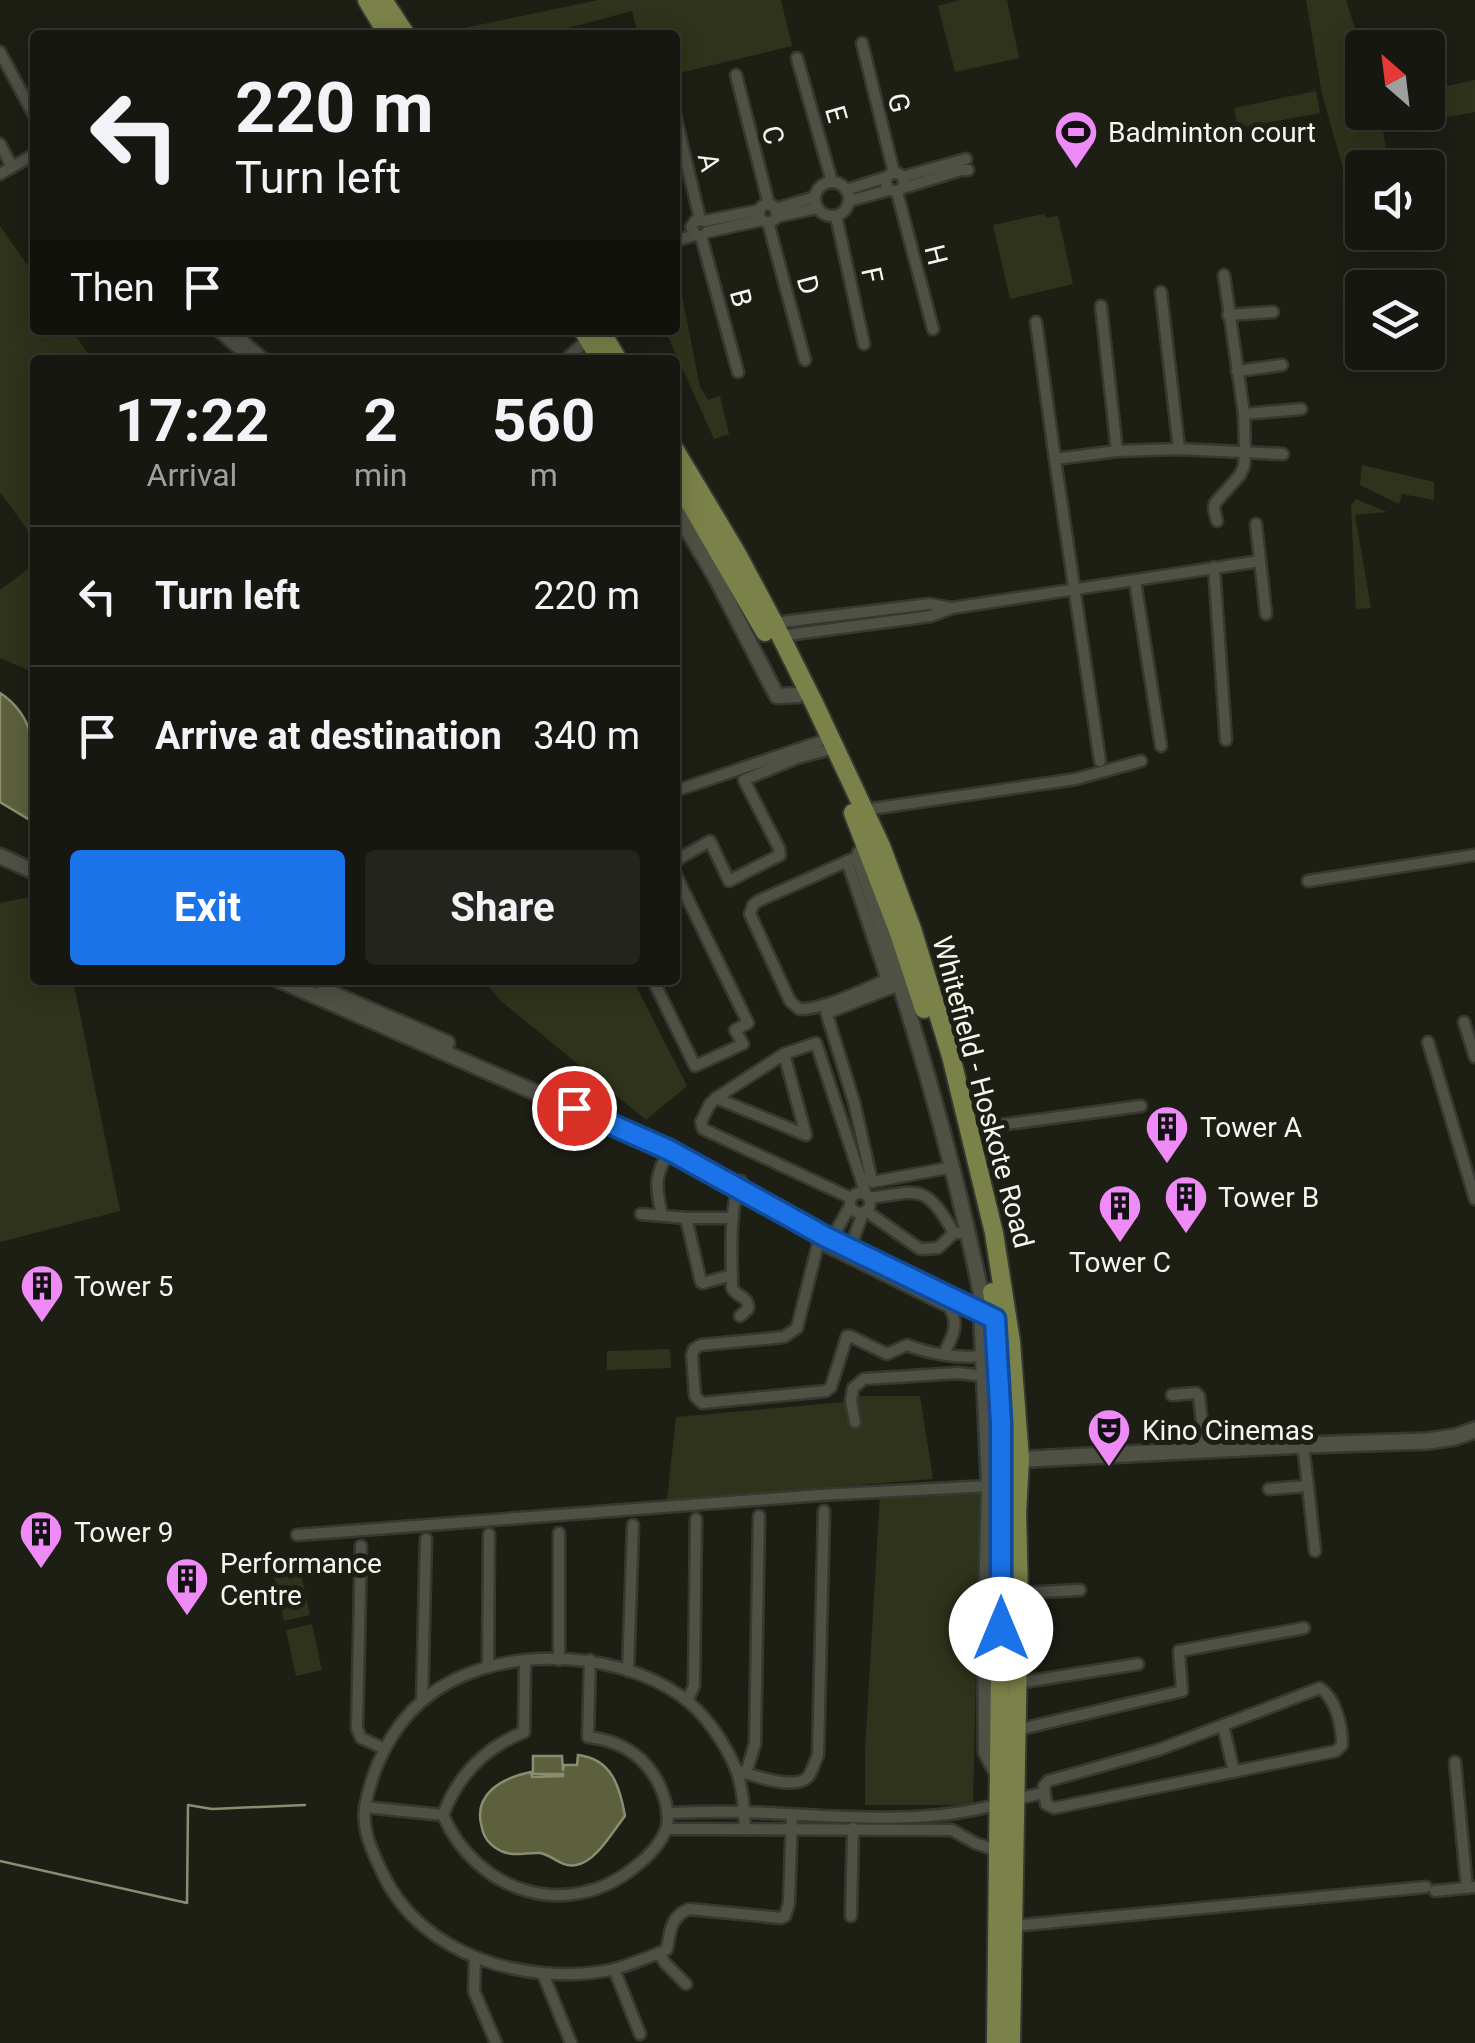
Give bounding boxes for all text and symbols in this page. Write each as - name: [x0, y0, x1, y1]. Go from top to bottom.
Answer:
- north arrow: [1345, 30, 1445, 130]
- map controls: [1345, 30, 1445, 370]
- text: 220 m: [235, 67, 434, 149]
- icon: left: [70, 70, 200, 200]
- street label: G: [881, 90, 917, 116]
- street label: E: [818, 102, 854, 126]
- sports icon: Badminton court: [1053, 109, 1099, 170]
- place label: Badminton court: [1108, 116, 1316, 149]
- street label: C: [755, 122, 791, 148]
- street label: A: [691, 149, 727, 175]
- button: sound: [1345, 150, 1445, 250]
- text: Turn left: [235, 151, 401, 204]
- street label: H: [918, 241, 954, 269]
- icon: arrive: [175, 260, 230, 315]
- street label: F: [854, 264, 890, 286]
- text: Then: [70, 266, 155, 310]
- button: layers: [1345, 270, 1445, 370]
- street label: D: [790, 272, 826, 298]
- street label: B: [723, 285, 759, 311]
- text: 17:22: [115, 385, 269, 456]
- text: 2: [363, 385, 398, 456]
- text: 560: [492, 385, 595, 456]
- text: Arrival: [147, 456, 237, 494]
- text: min: [354, 456, 407, 494]
- text: m: [530, 456, 558, 494]
- icon: left: [70, 569, 125, 624]
- text: Turn left: [155, 574, 300, 618]
- text: 220 m: [533, 574, 640, 618]
- icon: arrive: [70, 709, 125, 764]
- text: Arrive at destination: [155, 714, 502, 758]
- text: 340 m: [533, 714, 640, 758]
- button: Exit: [70, 850, 345, 965]
- button: Share: [365, 850, 640, 965]
- street label: Whitefield - Hoskote Road: [925, 932, 1041, 1252]
- pin: [532, 1066, 617, 1151]
- icon: arrive: [547, 1081, 602, 1136]
- building icon: Tower A: [1144, 1104, 1190, 1165]
- place label: Tower A: [1200, 1111, 1302, 1144]
- building icon: Tower B: [1163, 1174, 1209, 1235]
- place label: Tower B: [1218, 1181, 1319, 1214]
- building icon: Tower C: [1097, 1183, 1143, 1244]
- place label: Tower C: [1069, 1246, 1171, 1279]
- building icon: Tower 5: [19, 1263, 65, 1324]
- place label: Tower 5: [74, 1270, 173, 1303]
- theatre icon: Kino Cinemas: [1086, 1407, 1132, 1468]
- place label: Kino Cinemas: [1142, 1414, 1314, 1447]
- building icon: Tower 9: [18, 1509, 64, 1570]
- place label: Tower 9: [74, 1516, 173, 1549]
- place label: Performance Centre: [220, 1547, 382, 1612]
- building icon: Performance Centre: [164, 1556, 210, 1617]
- position arrow: [949, 1577, 1053, 1681]

